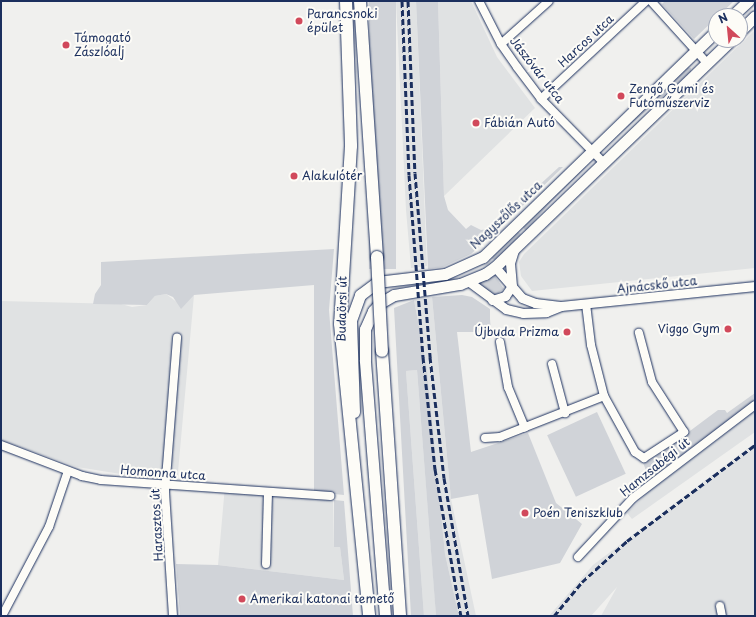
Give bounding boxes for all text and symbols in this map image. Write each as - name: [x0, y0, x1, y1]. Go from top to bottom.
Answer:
- place label: Parancsnoki épület: [307, 7, 378, 35]
- north arrow: [708, 8, 748, 48]
- text: N: [715, 8, 731, 27]
- street label: Harcos utca: [555, 12, 617, 70]
- marker: Parancsnoki épület: [294, 16, 304, 26]
- place label: Támogató Zászlóalj: [74, 31, 131, 59]
- street label: Jászóvár utca: [507, 34, 567, 106]
- marker: Támogató Zászlóalj: [61, 40, 71, 50]
- place label: Zengő Gumi és Futóműszerviz: [629, 82, 714, 110]
- marker: Zengő Gumi és Futóműszerviz: [616, 91, 626, 101]
- place label: Fábián Autó: [484, 116, 554, 130]
- marker: Fábián Autó: [471, 118, 481, 128]
- place label: Alakulótér: [302, 169, 362, 183]
- marker: Alakulótér: [289, 171, 299, 181]
- street label: Nagyszőlős utca: [467, 178, 545, 252]
- street label: Ajnácskő utca: [616, 274, 698, 296]
- street label: Budaörsi út: [334, 276, 350, 342]
- place label: Viggo Gym: [657, 322, 720, 336]
- marker: Viggo Gym: [723, 324, 733, 334]
- place label: Újbuda Prizma: [475, 325, 559, 339]
- marker: Újbuda Prizma: [562, 327, 572, 337]
- street label: Hamzsabégi út: [617, 434, 693, 500]
- street label: Homonna utca: [120, 463, 206, 483]
- street label: Harasztos út: [148, 488, 166, 562]
- place label: Poén Teniszklub: [533, 506, 623, 520]
- marker: Poén Teniszklub: [520, 508, 530, 518]
- place label: Amerikai katonai temető: [250, 592, 395, 606]
- marker: Amerikai katonai temető: [237, 594, 247, 604]

